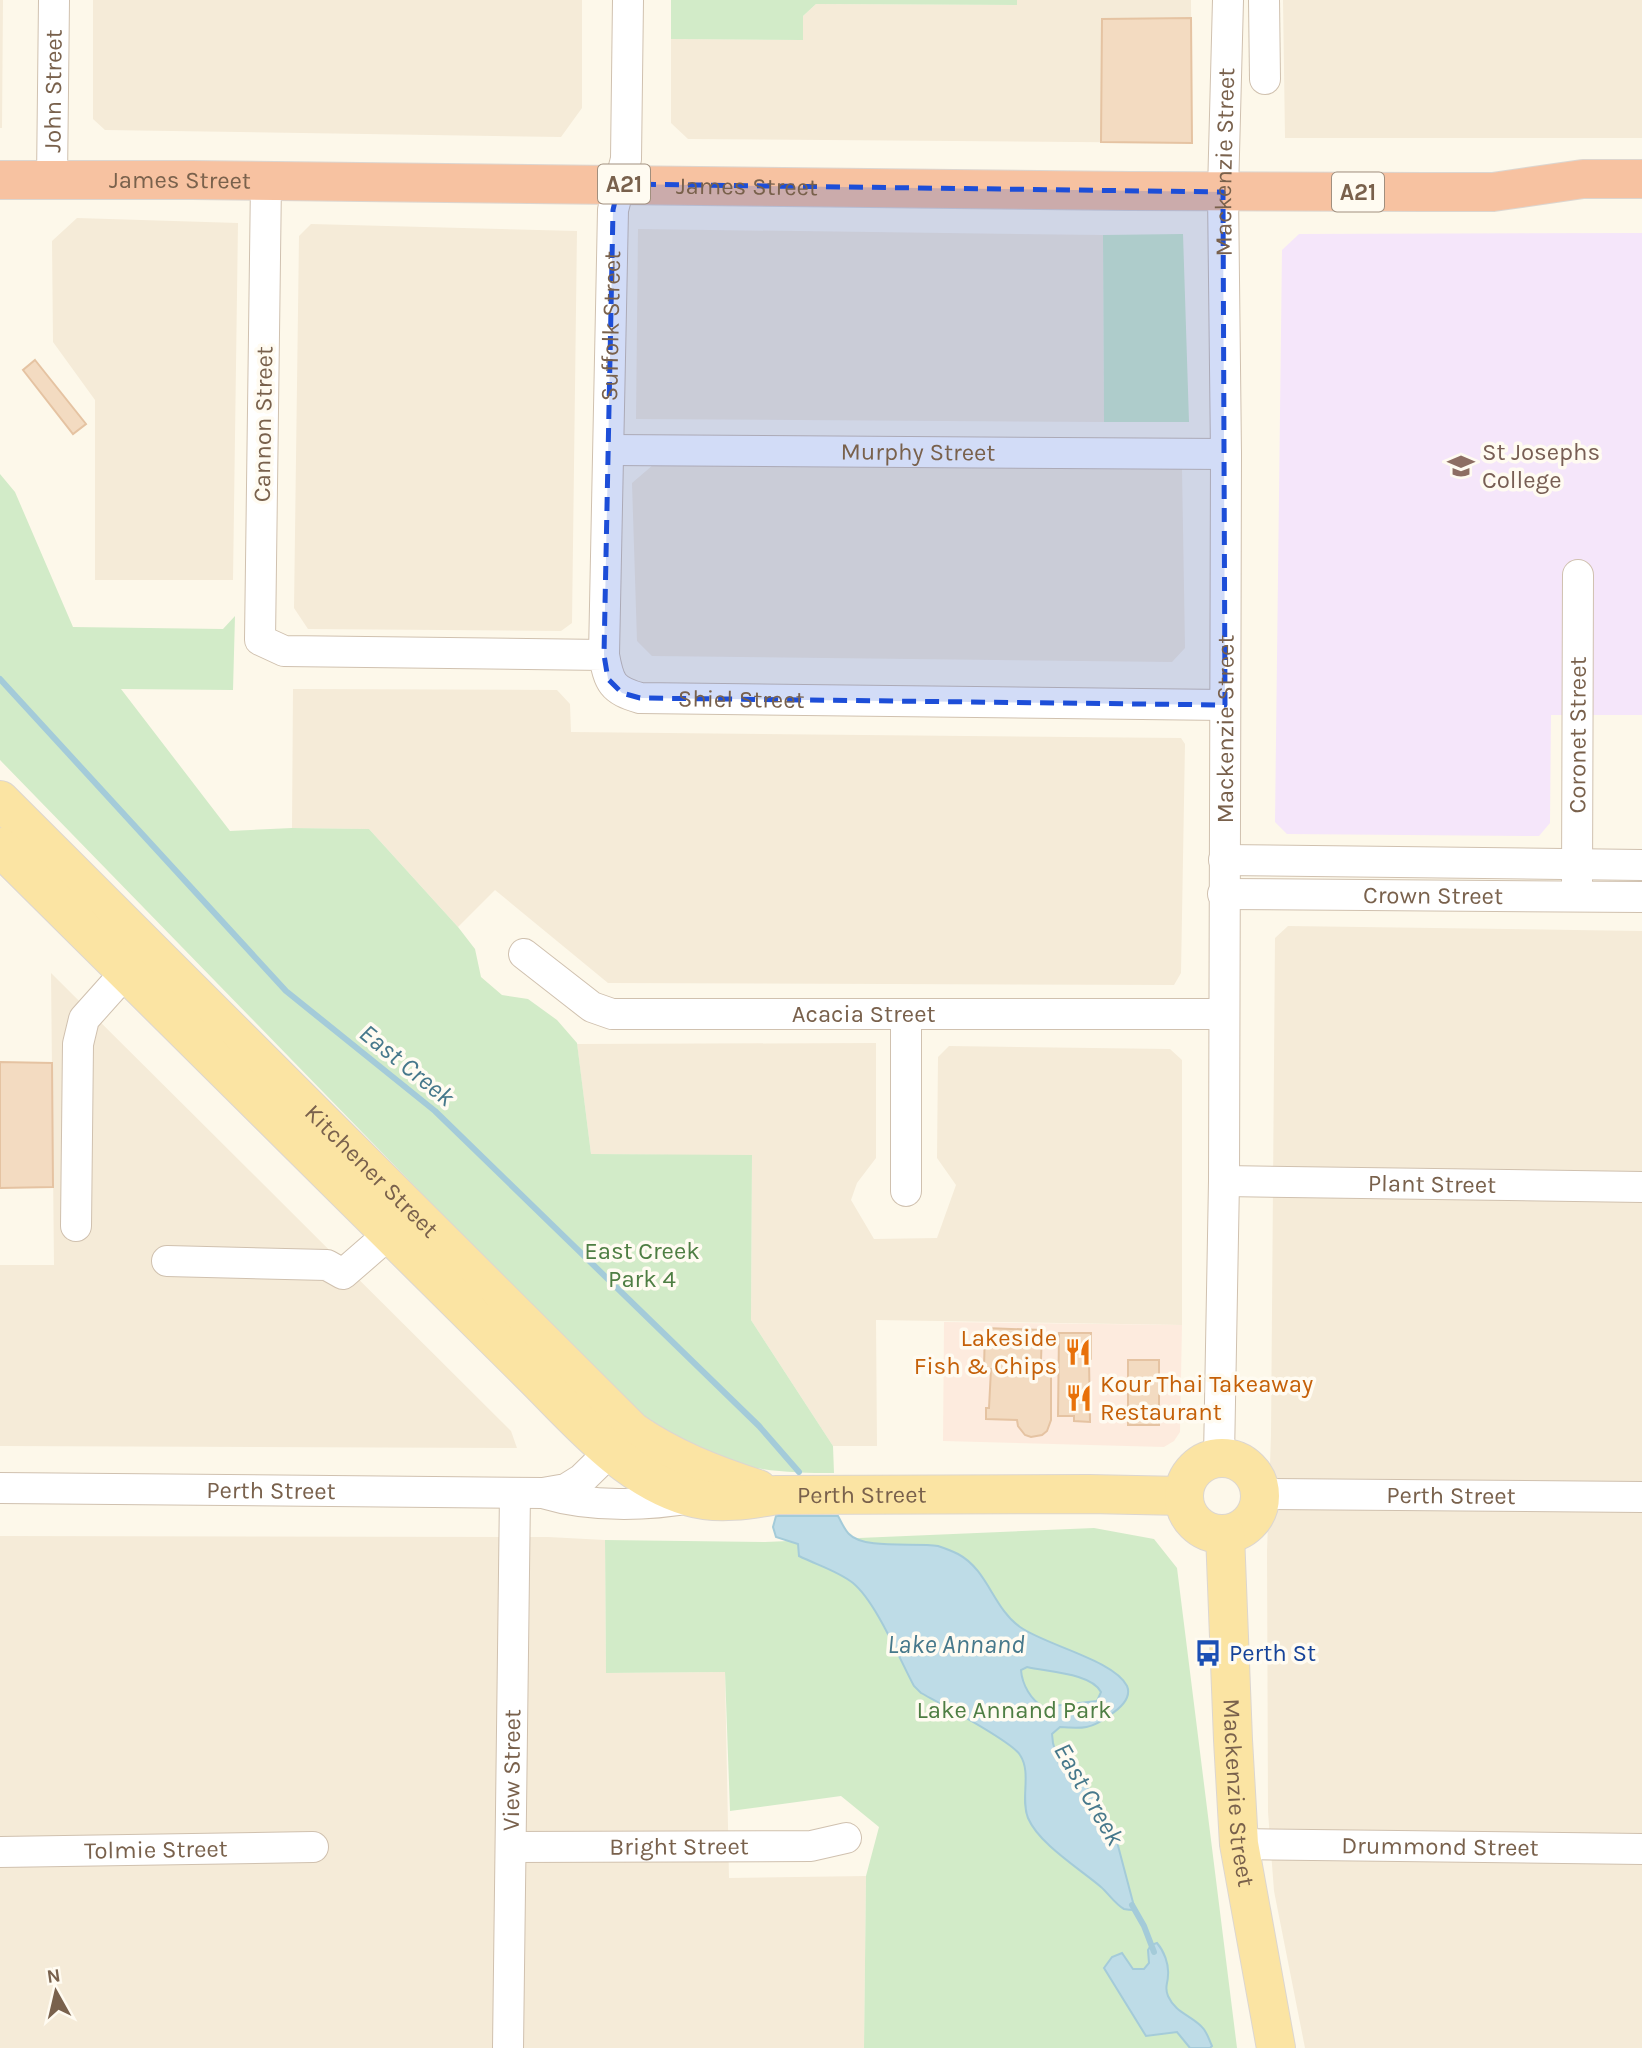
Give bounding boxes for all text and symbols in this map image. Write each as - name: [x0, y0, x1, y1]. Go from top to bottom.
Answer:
- street label: John Street: [38, 29, 68, 153]
- street label: Mackenzie Street: [1209, 67, 1240, 257]
- road number: A21: [598, 164, 650, 204]
- street label: James Street: [109, 166, 251, 195]
- street label: James Street: [676, 172, 818, 201]
- road number: A21: [1332, 172, 1384, 211]
- street label: Suffolk Street: [595, 251, 626, 402]
- street label: Cannon Street: [248, 346, 278, 502]
- street label: Murphy Street: [840, 437, 996, 467]
- place label: St Josephs College: [1482, 438, 1600, 494]
- school or university icon: St Josephs College: [1446, 451, 1476, 481]
- street label: Mackenzie Street: [1211, 635, 1240, 823]
- street label: Coronet Street: [1563, 656, 1592, 814]
- street label: Shiel Street: [678, 684, 805, 714]
- street label: Crown Street: [1363, 881, 1503, 910]
- street label: Acacia Street: [792, 1000, 935, 1028]
- water label: East Creek: [353, 1017, 461, 1113]
- street label: Kitchener Street: [299, 1098, 444, 1243]
- street label: Plant Street: [1368, 1169, 1496, 1199]
- park label: East Creek Park 4: [584, 1237, 700, 1293]
- place label: Lakeside Fish & Chips: [914, 1324, 1057, 1380]
- restaurant icon: Lakeside Fish & Chips: [1063, 1337, 1093, 1367]
- place label: Kour Thai Takeaway Restaurant: [1100, 1370, 1313, 1426]
- restaurant icon: Kour Thai Takeaway Restaurant: [1064, 1383, 1094, 1413]
- street label: Perth Street: [206, 1476, 336, 1505]
- street label: Perth Street: [797, 1481, 927, 1509]
- street label: Perth Street: [1386, 1481, 1516, 1510]
- water label: Lake Annand: [887, 1629, 1025, 1660]
- bus stop icon: Perth St: [1193, 1638, 1223, 1668]
- place label: Perth St: [1229, 1639, 1316, 1667]
- park label: Lake Annand Park: [916, 1696, 1112, 1724]
- street label: Mackenzie Street: [1217, 1698, 1260, 1889]
- street label: View Street: [497, 1709, 526, 1831]
- water label: East Creek: [1047, 1737, 1131, 1852]
- street label: Drummond Street: [1341, 1831, 1539, 1862]
- street label: Bright Street: [609, 1832, 749, 1861]
- street label: Tolmie Street: [84, 1834, 228, 1865]
- north arrow: [21, 1957, 91, 2027]
- text: N: [45, 1964, 62, 1988]

